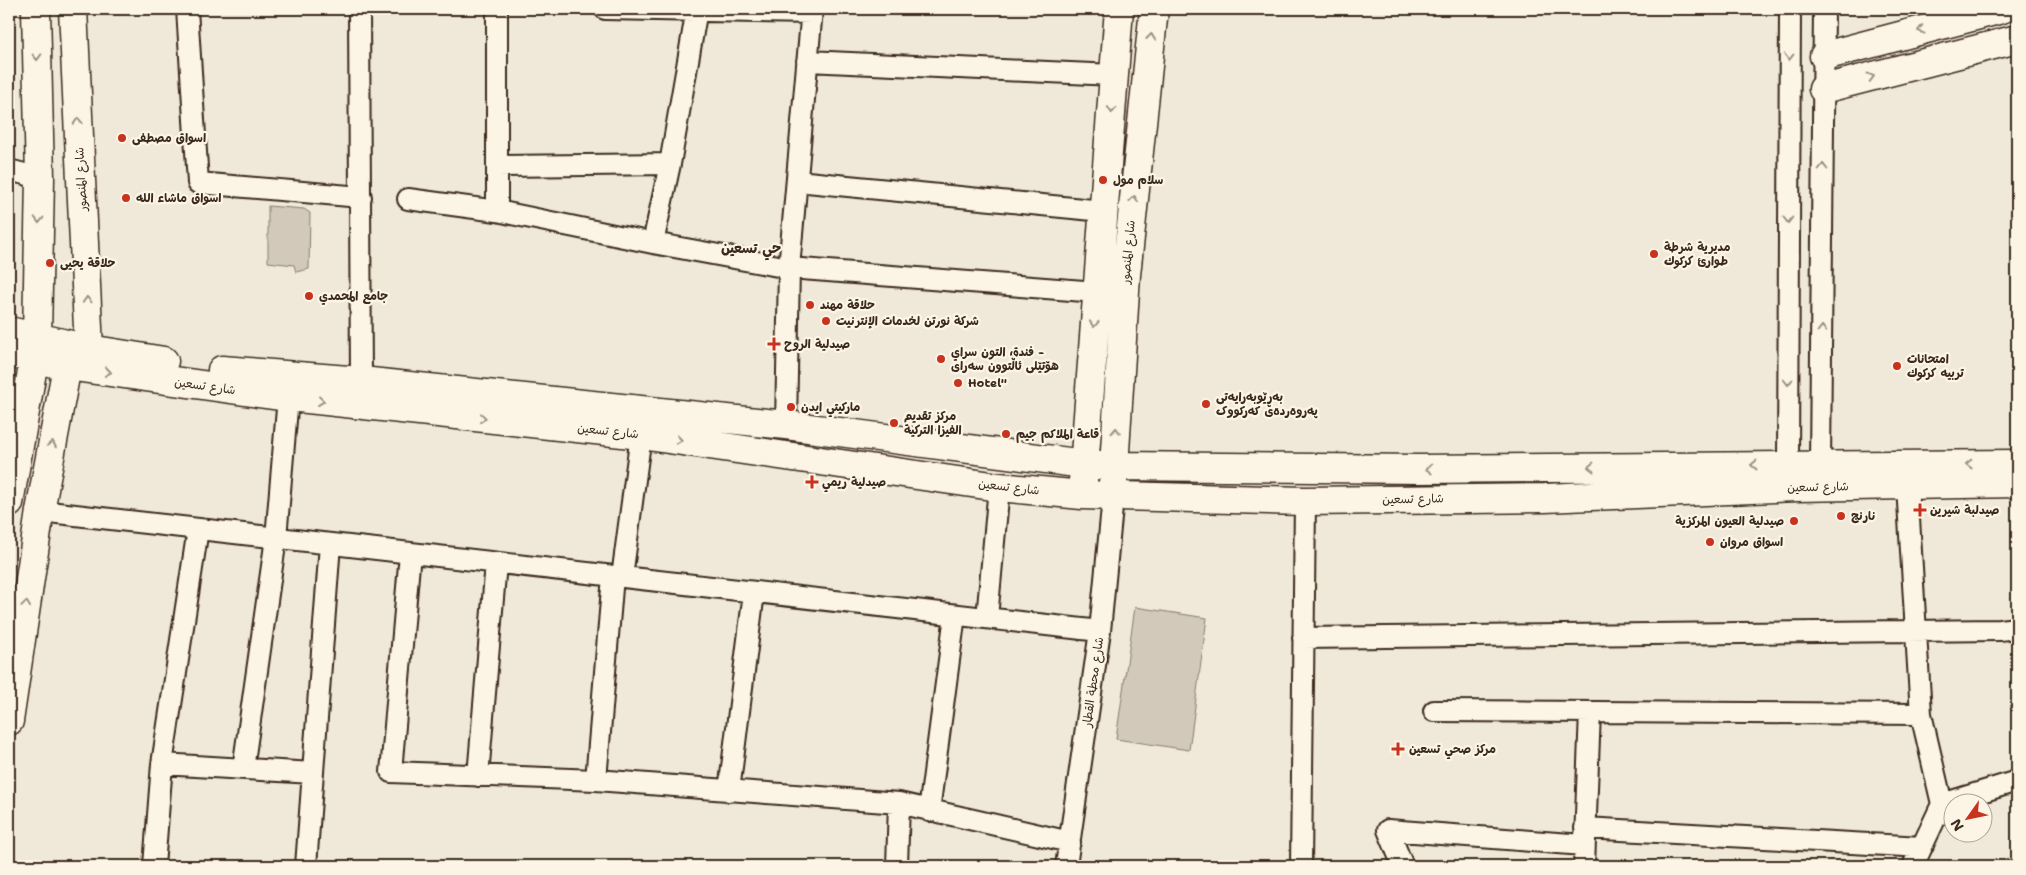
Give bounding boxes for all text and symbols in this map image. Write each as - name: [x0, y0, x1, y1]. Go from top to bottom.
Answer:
- one-way arrow: [1916, 24, 1925, 35]
- one-way arrow: [1145, 33, 1156, 41]
- one-way arrow: [32, 54, 43, 62]
- one-way arrow: [1784, 54, 1794, 62]
- one-way arrow: [1866, 72, 1875, 83]
- one-way arrow: [1106, 106, 1117, 114]
- one-way arrow: [73, 116, 83, 124]
- place label: اسواق مصطفى: [132, 130, 206, 146]
- marker: اسواق مصطفى: [116, 132, 128, 144]
- street label: شارع المنصور: [71, 147, 92, 212]
- one-way arrow: [1818, 162, 1828, 170]
- place label: سلام مول: [1113, 172, 1163, 189]
- marker: سلام مول: [1097, 174, 1109, 186]
- place label: اسواق ماشاء الله: [136, 190, 221, 206]
- marker: اسواق ماشاء الله: [120, 192, 132, 204]
- one-way arrow: [1128, 195, 1139, 203]
- one-way arrow: [34, 216, 45, 224]
- one-way arrow: [1783, 216, 1794, 224]
- street label: شارع المنصور: [1117, 220, 1140, 286]
- district label: حي تسعين: [721, 239, 781, 261]
- place label: مديرية شرطة طوارئ كركوك: [1664, 239, 1730, 269]
- marker: مديرية شرطة طوارئ كركوك: [1648, 248, 1660, 260]
- place label: حلاقة يحيى: [60, 255, 115, 271]
- marker: حلاقة يحيى: [44, 257, 56, 269]
- place label: جامع المحمدي: [319, 288, 388, 305]
- marker: جامع المحمدي: [303, 290, 315, 302]
- one-way arrow: [81, 296, 92, 304]
- place label: حلاقة مهند: [820, 297, 875, 313]
- marker: حلاقة مهند: [804, 299, 816, 311]
- place label: شركة نورتن لخدمات الإنترنيت: [836, 313, 979, 329]
- marker: شركة نورتن لخدمات الإنترنيت: [820, 315, 832, 327]
- one-way arrow: [1089, 320, 1100, 328]
- one-way arrow: [1816, 325, 1827, 333]
- place label: صيدلية الروح: [784, 336, 850, 352]
- marker: صيدلية الروح: [768, 338, 780, 350]
- place label: فندق التون سراي - هۆتێلی ئاڵتوون سەرای: [951, 344, 1059, 374]
- place label: امتحانات تربيه كركوك: [1907, 351, 1964, 381]
- marker: فندق التون سراي - هۆتێلی ئاڵتوون سەرای: [935, 353, 947, 365]
- marker: امتحانات تربيه كركوك: [1891, 360, 1903, 372]
- one-way arrow: [104, 366, 112, 377]
- street label: شارع تسعين: [173, 374, 237, 399]
- place label: Hotel": [968, 375, 1007, 391]
- marker: Hotel": [952, 377, 964, 389]
- one-way arrow: [1783, 379, 1793, 387]
- place label: بەڕێوبەرایەتی پەروەردەی کەرکووک: [1216, 389, 1318, 419]
- one-way arrow: [317, 395, 325, 406]
- marker: بەڕێوبەرایەتی پەروەردەی کەرکووک: [1200, 398, 1212, 410]
- place label: ماركيتي ايدن: [801, 399, 860, 418]
- marker: ماركيتي ايدن: [785, 401, 797, 413]
- place label: مركز تقديم الفيزا التركية: [904, 408, 962, 438]
- one-way arrow: [479, 412, 487, 423]
- marker: مركز تقديم الفيزا التركية: [888, 417, 900, 429]
- street label: شارع تسعين: [576, 420, 639, 443]
- place label: قاعة الملاكم جيم: [1016, 426, 1099, 443]
- one-way arrow: [1111, 426, 1122, 434]
- marker: قاعة الملاكم جيم: [1000, 428, 1012, 440]
- one-way arrow: [675, 435, 683, 445]
- one-way arrow: [47, 439, 57, 448]
- one-way arrow: [1964, 459, 1972, 469]
- one-way arrow: [1749, 460, 1757, 470]
- one-way arrow: [1587, 462, 1594, 472]
- one-way arrow: [1424, 464, 1432, 474]
- place label: صيدلية ريمي: [822, 474, 886, 493]
- street label: شارع تسعين: [977, 475, 1041, 500]
- marker: صيدلية ريمي: [806, 476, 818, 488]
- street label: شارع تسعين: [1787, 478, 1849, 497]
- street label: شارع تسعين: [1382, 490, 1444, 509]
- place label: صيدلبة شيرين: [1930, 502, 1999, 518]
- marker: صيدلبة شيرين: [1914, 504, 1926, 516]
- place label: نارنج: [1851, 508, 1876, 524]
- marker: نارنج: [1835, 510, 1847, 522]
- place label: صيدلية العيون المركزية: [1675, 513, 1784, 529]
- marker: صيدلية العيون المركزية: [1788, 515, 1800, 527]
- place label: اسواق مروان: [1720, 534, 1783, 550]
- marker: اسواق مروان: [1704, 536, 1716, 548]
- one-way arrow: [20, 600, 31, 608]
- street label: شارع محطة القطار: [1079, 636, 1108, 729]
- place label: مركز صحي تسعين: [1409, 741, 1496, 760]
- marker: مركز صحي تسعين: [1391, 742, 1405, 756]
- north arrow: [1944, 792, 1994, 842]
- text: N: [1947, 816, 1968, 835]

